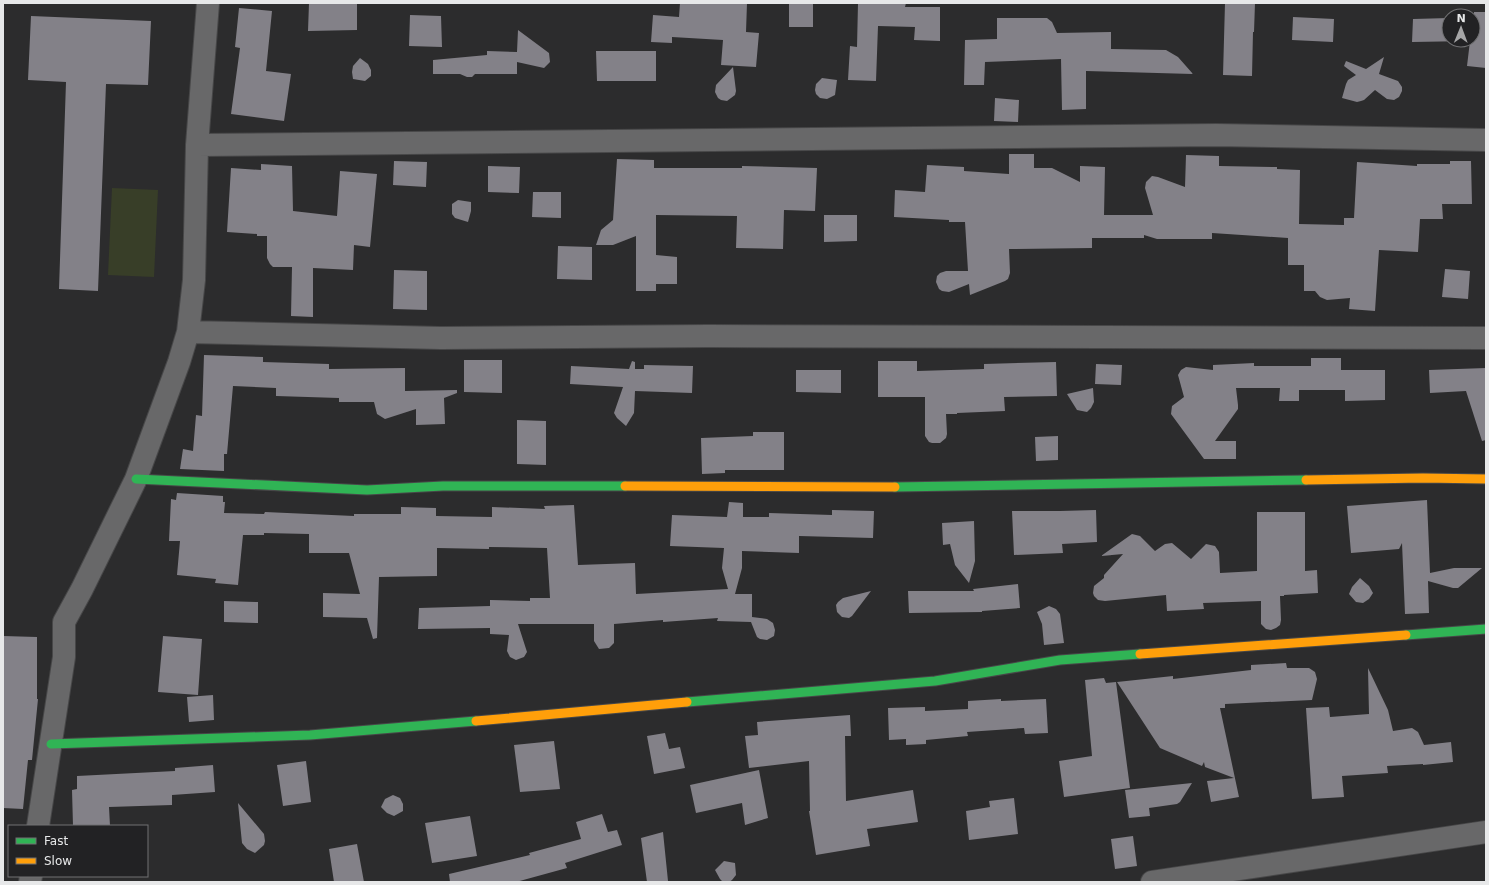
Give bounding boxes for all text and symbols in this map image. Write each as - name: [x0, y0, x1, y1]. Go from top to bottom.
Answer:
- north arrow: [1441, 8, 1481, 48]
- text: N: [1456, 12, 1466, 25]
- legend: [8, 825, 148, 877]
- text: Fast: [44, 834, 68, 848]
- text: Slow: [44, 854, 72, 868]

